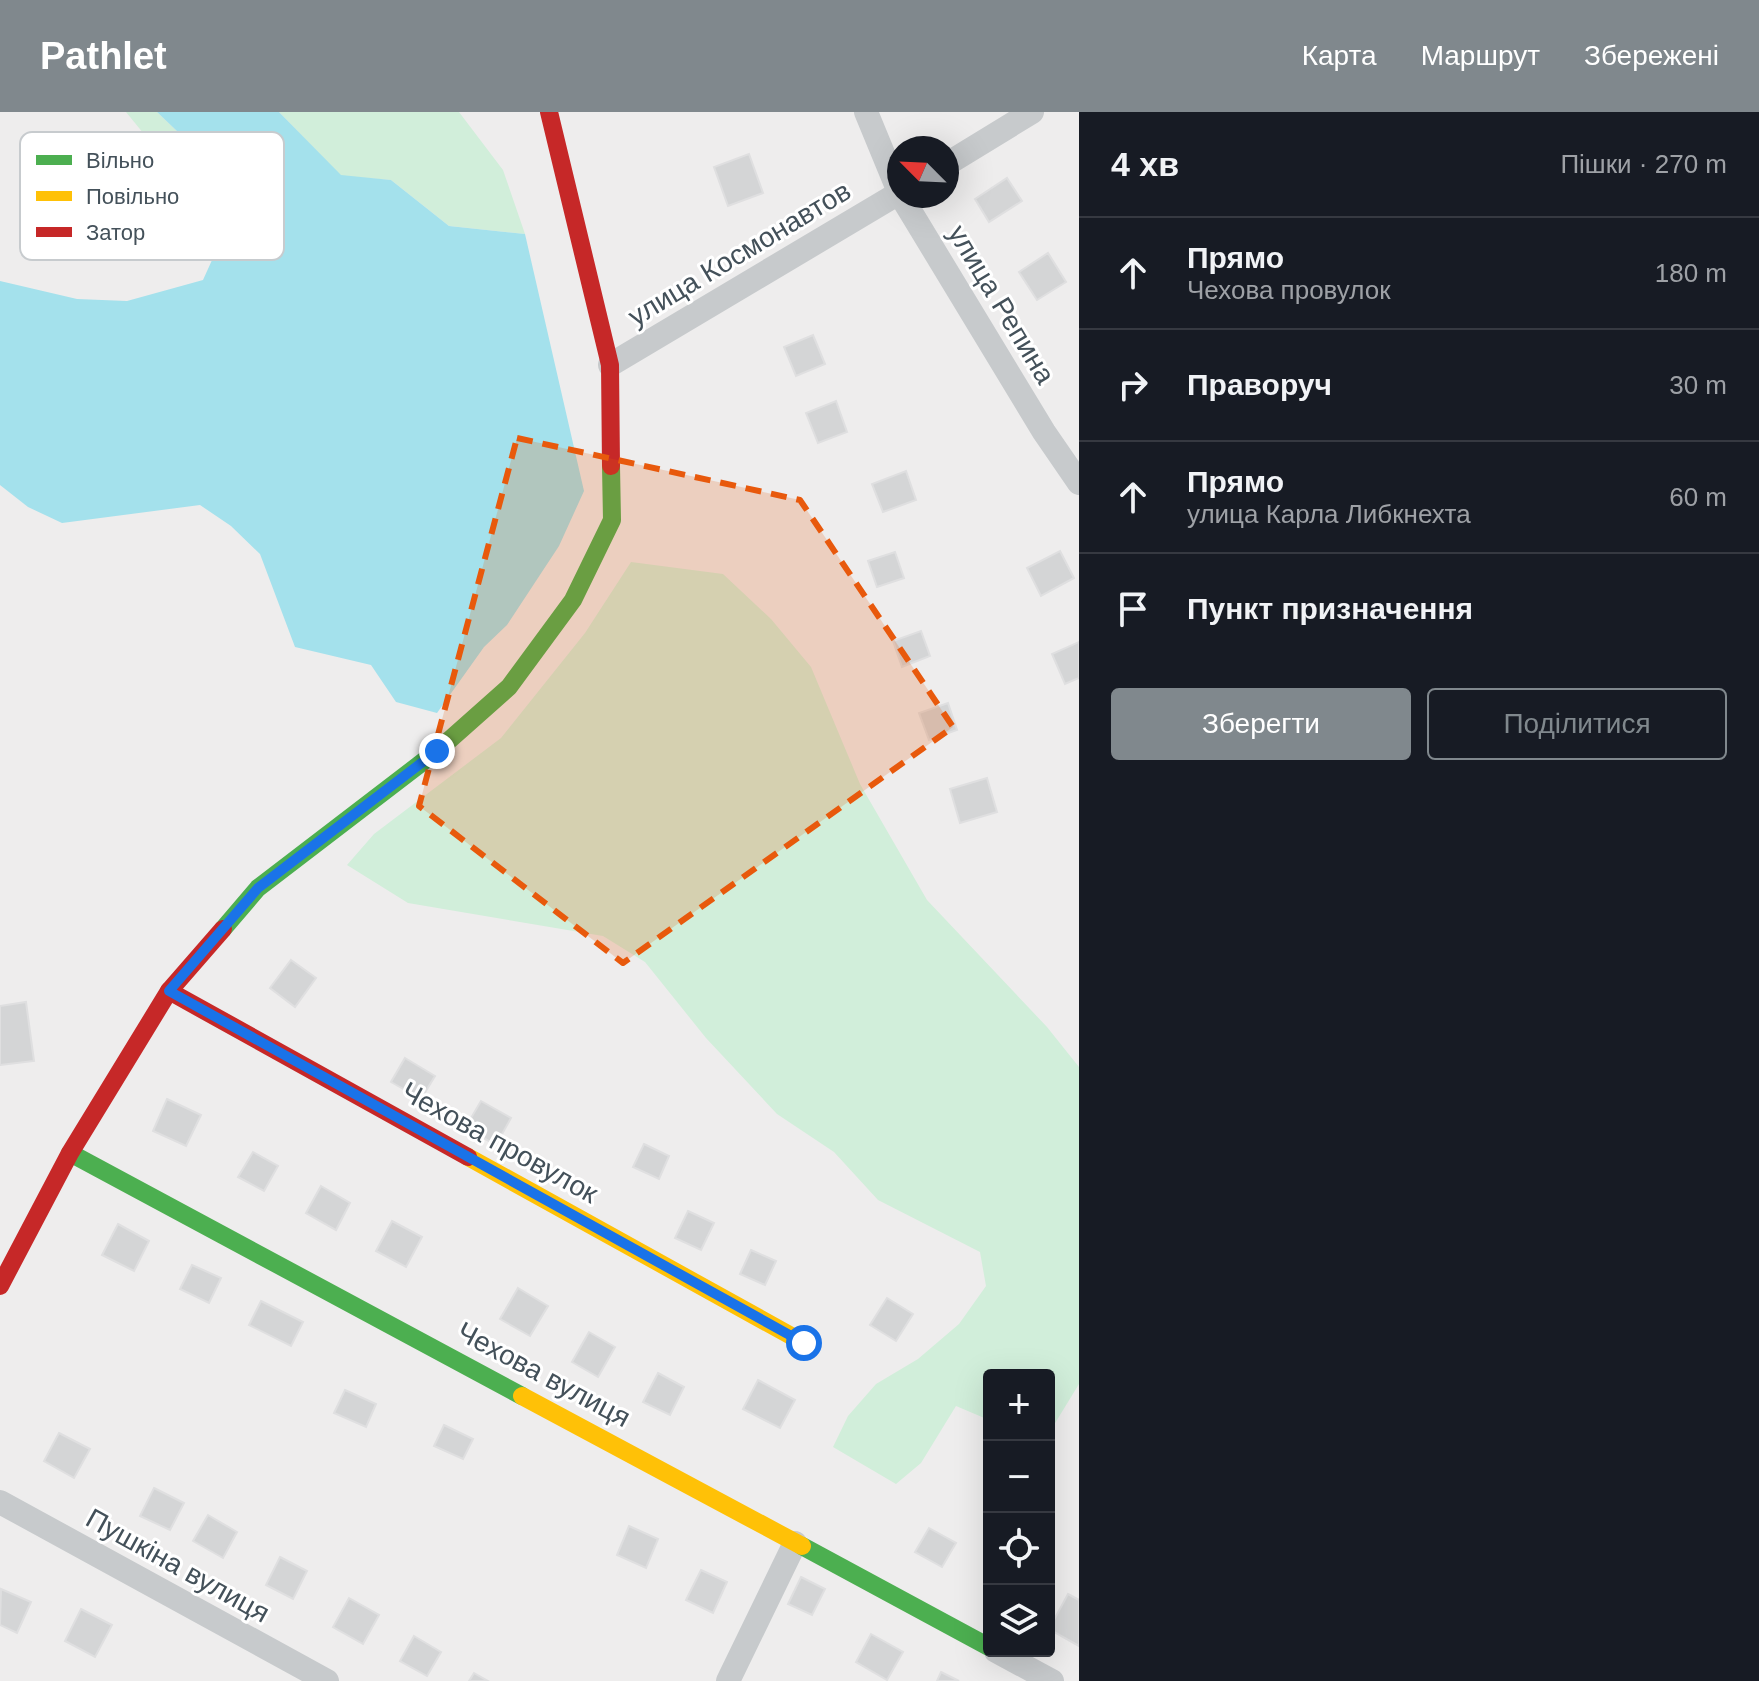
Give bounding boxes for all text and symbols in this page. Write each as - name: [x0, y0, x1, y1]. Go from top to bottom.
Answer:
- text: Pathlet: [40, 35, 167, 77]
- text: Карта: [1302, 40, 1377, 71]
- text: Маршрут: [1421, 40, 1540, 71]
- text: Збережені: [1584, 40, 1719, 71]
- legend: [20, 132, 284, 260]
- north arrow: [887, 136, 959, 208]
- text: 4 хв: [1111, 145, 1179, 183]
- text: Вільно: [86, 148, 154, 173]
- text: Пішки · 270 m: [1560, 149, 1727, 179]
- street label: улица Космонавтов: [623, 175, 856, 332]
- text: Повільно: [86, 184, 179, 209]
- street label: улица Репина: [942, 219, 1061, 390]
- text: Затор: [86, 220, 145, 245]
- text: Прямо: [1187, 241, 1284, 274]
- icon: ahead: [1111, 251, 1155, 295]
- text: 180 m: [1655, 258, 1727, 288]
- text: Чехова провулок: [1187, 275, 1391, 305]
- icon: right: [1111, 363, 1155, 407]
- text: Праворуч: [1187, 368, 1332, 401]
- text: 30 m: [1669, 370, 1727, 400]
- text: Прямо: [1187, 465, 1284, 498]
- icon: ahead: [1111, 475, 1155, 519]
- text: 60 m: [1669, 482, 1727, 512]
- text: улица Карла Либкнехта: [1187, 499, 1471, 529]
- icon: arrive: [1111, 587, 1155, 631]
- text: Пункт призначення: [1187, 592, 1473, 625]
- button: Зберегти: [1111, 688, 1411, 760]
- button: Поділитися: [1427, 688, 1727, 760]
- route end: [419, 733, 455, 769]
- street label: Чехова провулок: [396, 1076, 604, 1209]
- street label: Чехова вулиця: [452, 1316, 636, 1433]
- route start: [786, 1325, 822, 1361]
- map controls: [983, 1369, 1055, 1657]
- button: +: [983, 1369, 1055, 1441]
- button: −: [983, 1441, 1055, 1513]
- street label: Пушкіна вулиця: [81, 1502, 275, 1629]
- button: locate: [983, 1513, 1055, 1585]
- button: layers: [983, 1585, 1055, 1657]

